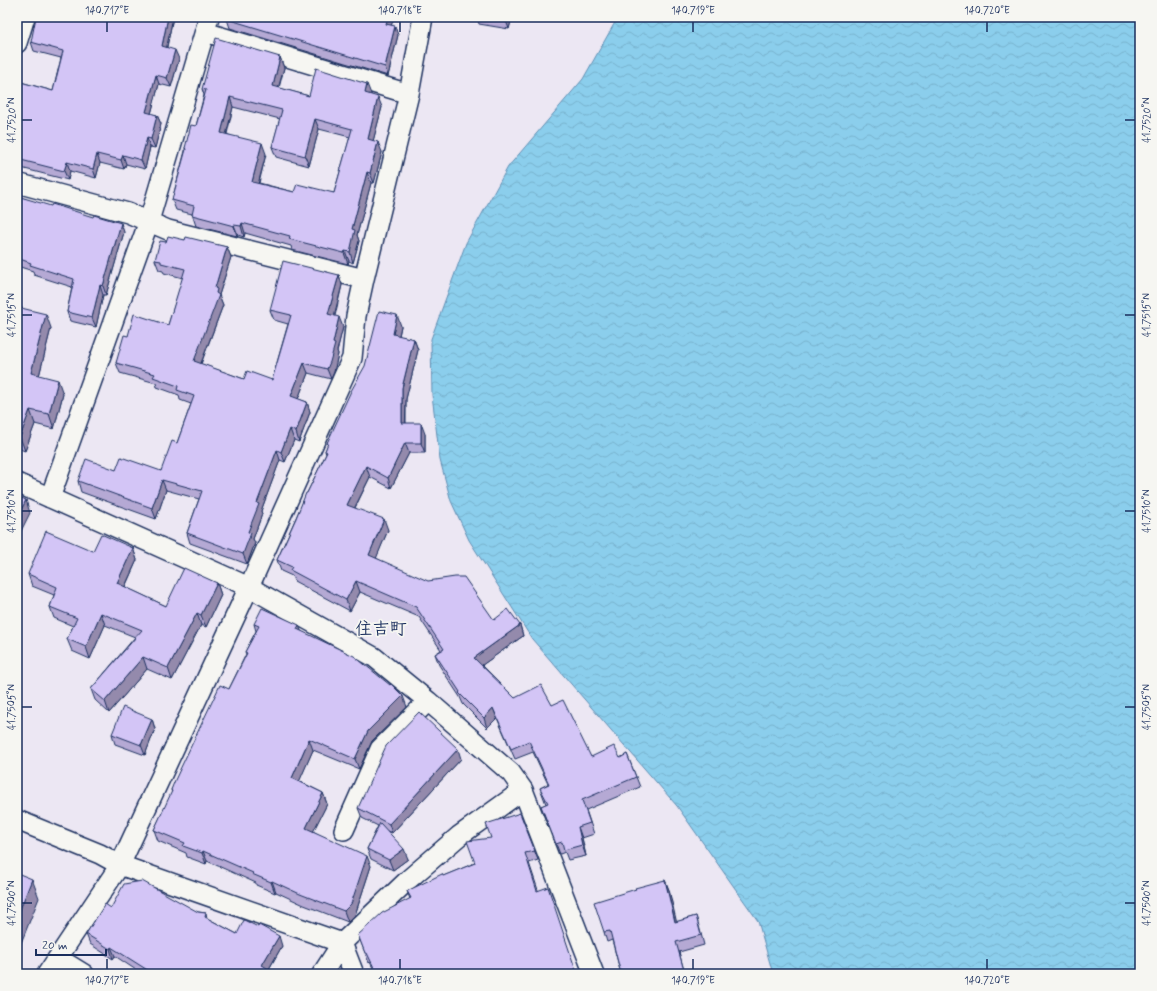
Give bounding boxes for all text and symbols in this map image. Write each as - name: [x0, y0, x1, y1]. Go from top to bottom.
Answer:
- text: 140.717°E: [85, 4, 129, 18]
- text: 140.718°E: [378, 4, 422, 18]
- text: 140.719°E: [671, 4, 715, 18]
- text: 140.720°E: [964, 4, 1010, 18]
- text: 41.7520°N: [5, 97, 19, 143]
- text: 41.7520°N: [1140, 97, 1154, 143]
- text: 41.7515°N: [5, 293, 19, 337]
- text: 41.7515°N: [1140, 293, 1154, 337]
- text: 41.7510°N: [5, 489, 19, 533]
- text: 41.7510°N: [1140, 489, 1154, 533]
- district label: 住吉町: [356, 618, 407, 640]
- text: 41.7505°N: [5, 684, 19, 730]
- text: 41.7505°N: [1140, 684, 1154, 730]
- text: 41.7500°N: [5, 880, 19, 926]
- text: 41.7500°N: [1140, 880, 1154, 926]
- scale bar: [36, 931, 106, 957]
- text: 20 m: [42, 938, 68, 954]
- text: 140.717°E: [85, 974, 129, 988]
- text: 140.718°E: [378, 974, 422, 988]
- text: 140.719°E: [671, 974, 715, 988]
- text: 140.720°E: [964, 974, 1010, 988]

